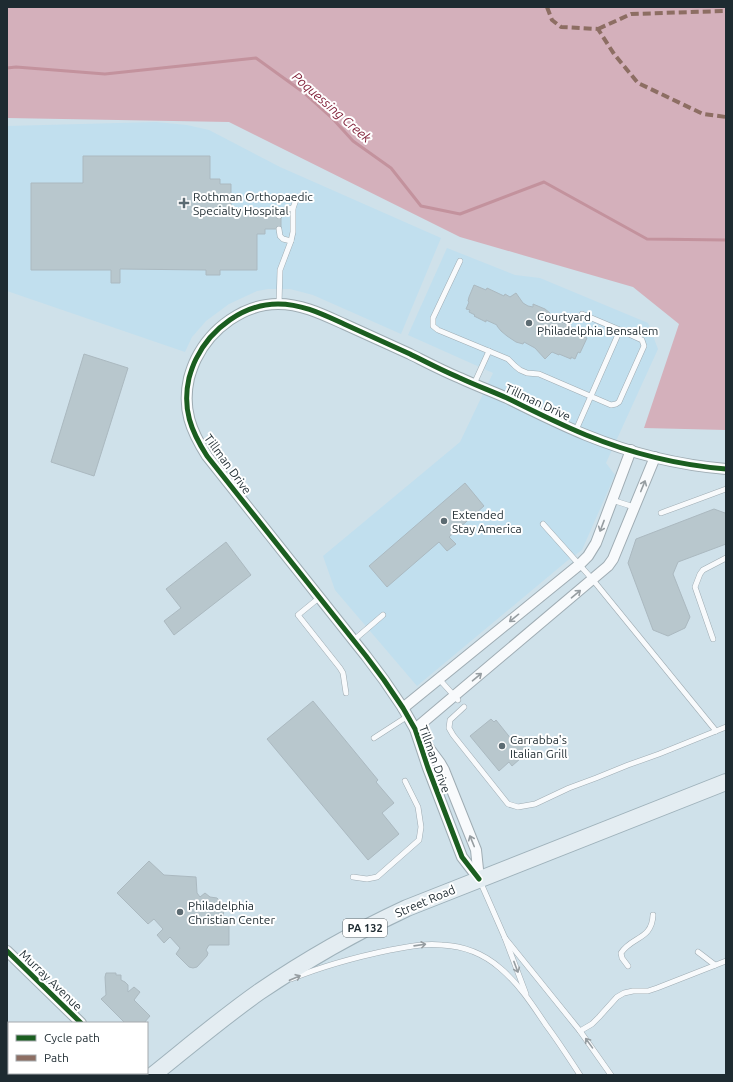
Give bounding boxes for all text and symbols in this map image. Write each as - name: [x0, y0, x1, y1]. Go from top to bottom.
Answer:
- water label: Poquessing Creek: [290, 69, 374, 145]
- place label: Rothman Orthopaedic Specialty Hospital: [193, 190, 313, 217]
- marker: Rothman Orthopaedic Specialty Hospital: [178, 197, 190, 209]
- place label: Courtyard Philadelphia Bensalem: [537, 310, 658, 337]
- marker: Courtyard Philadelphia Bensalem: [524, 318, 534, 328]
- street label: Tillman Drive: [503, 381, 573, 423]
- street label: Tillman Drive: [202, 432, 254, 496]
- one-way arrow: [640, 480, 648, 492]
- place label: Extended Stay America: [452, 508, 522, 535]
- marker: Extended Stay America: [439, 516, 449, 526]
- one-way arrow: [598, 520, 606, 532]
- one-way arrow: [571, 589, 582, 598]
- one-way arrow: [508, 614, 519, 623]
- one-way arrow: [471, 673, 482, 682]
- street label: Tillman Drive: [417, 724, 453, 794]
- place label: Carrabba's Italian Grill: [510, 733, 567, 760]
- marker: Carrabba's Italian Grill: [497, 741, 507, 751]
- one-way arrow: [468, 836, 476, 848]
- street label: Street Road: [393, 883, 457, 919]
- place label: Philadelphia Christian Center: [188, 899, 275, 926]
- marker: Philadelphia Christian Center: [175, 907, 185, 917]
- road number: PA 132: [343, 919, 387, 937]
- one-way arrow: [413, 941, 426, 949]
- street label: Murray Avenue: [17, 947, 85, 1013]
- one-way arrow: [513, 961, 521, 973]
- one-way arrow: [288, 973, 300, 981]
- legend: [8, 1022, 148, 1074]
- text: Cycle path: [44, 1031, 100, 1044]
- one-way arrow: [585, 1038, 593, 1049]
- text: Path: [44, 1051, 69, 1064]

